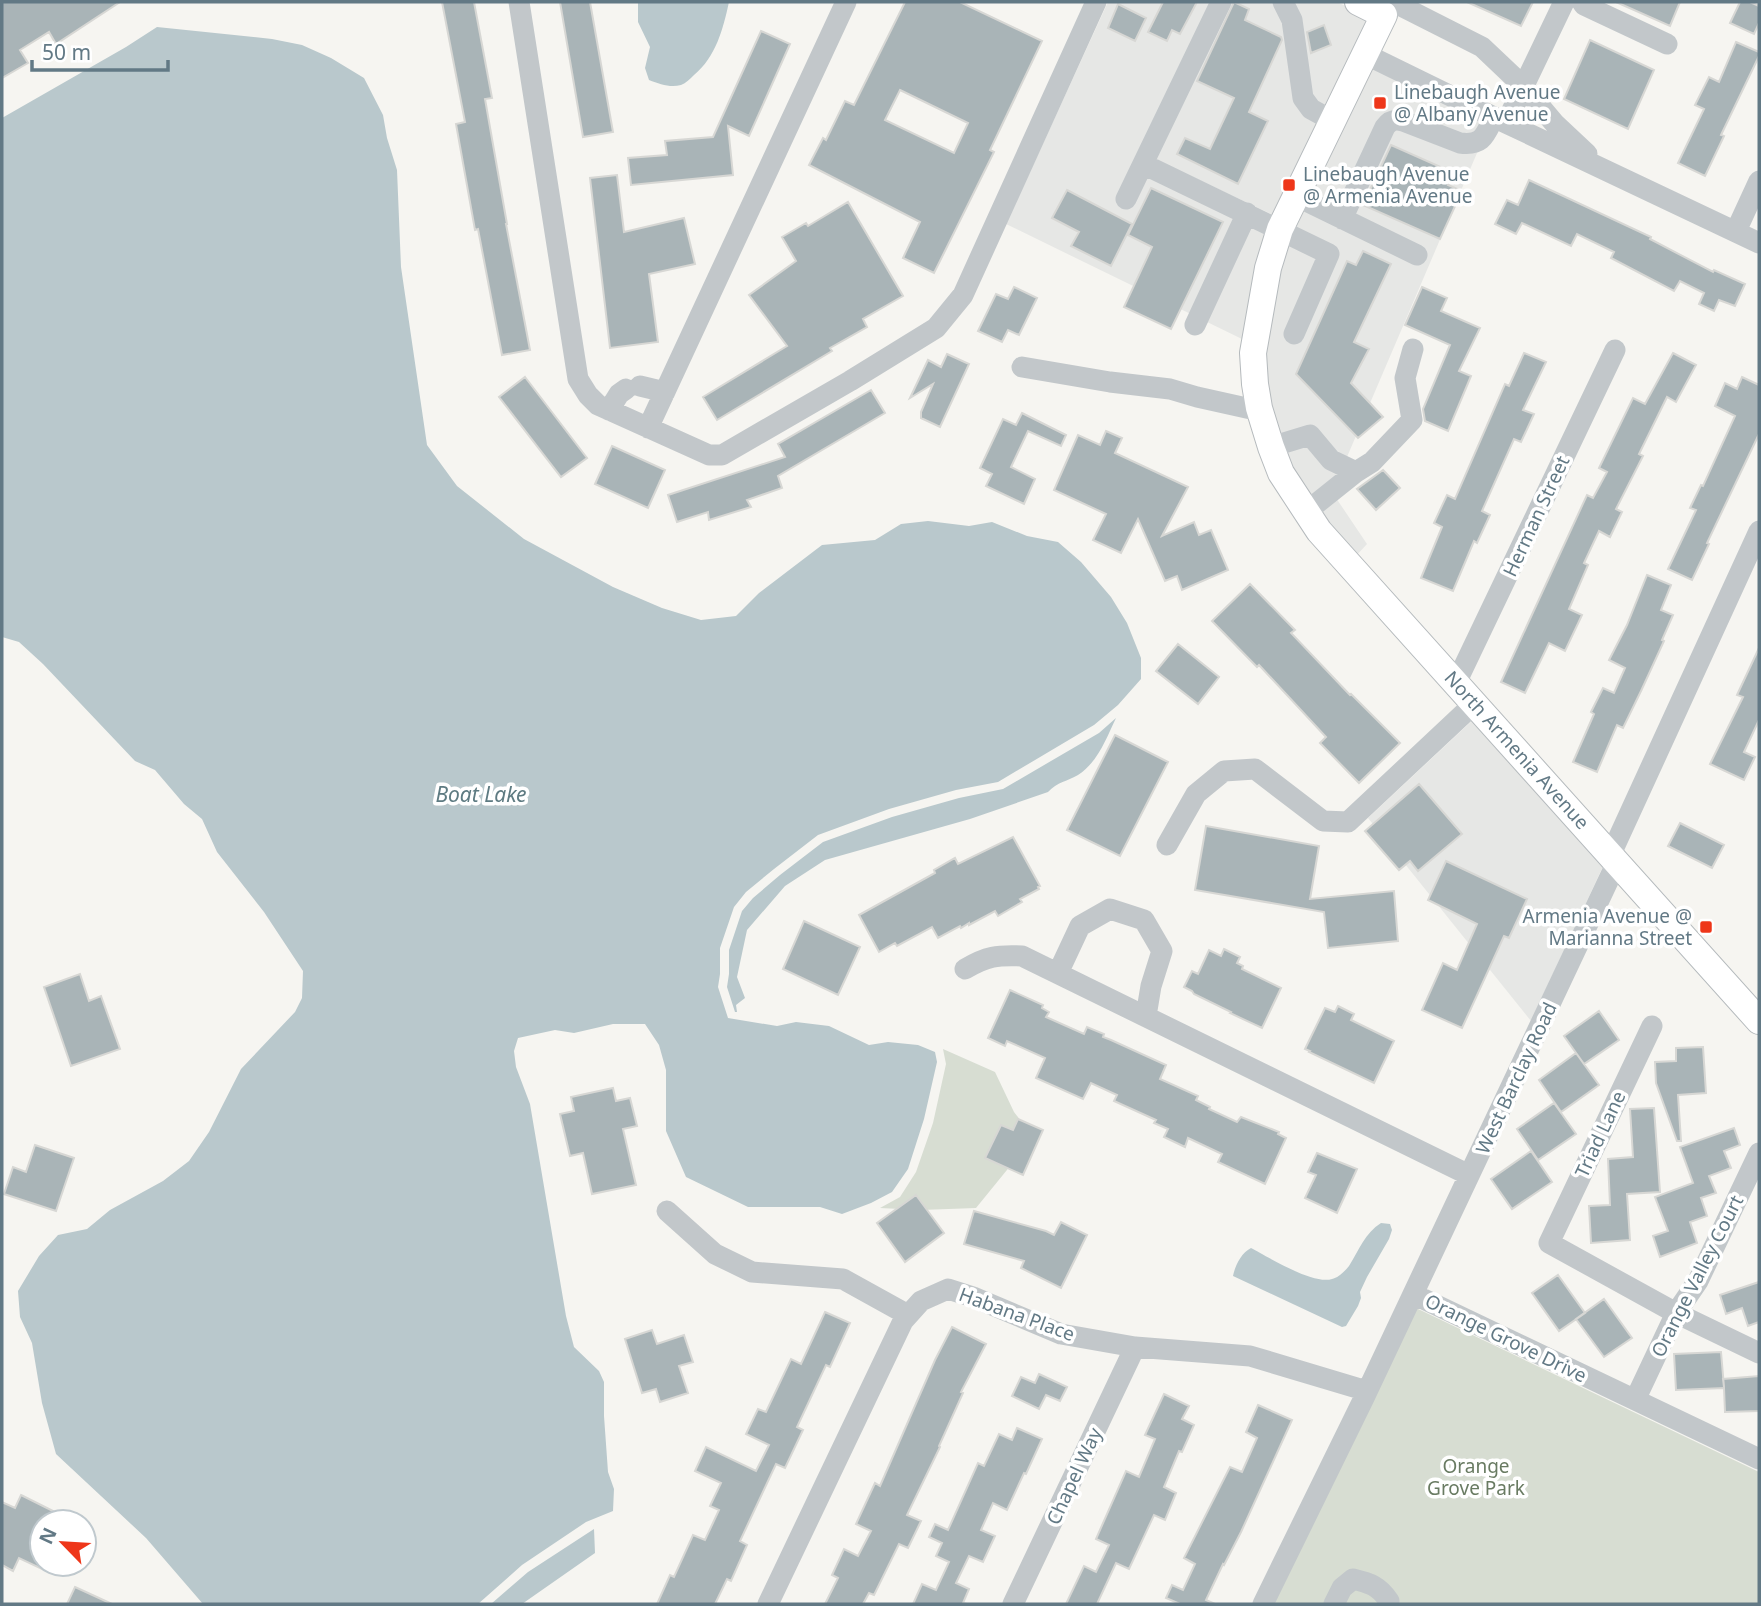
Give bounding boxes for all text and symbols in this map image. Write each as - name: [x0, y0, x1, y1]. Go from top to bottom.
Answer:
- scale bar: [32, 28, 168, 72]
- text: 50 m: [42, 38, 91, 66]
- place label: Linebaugh Avenue @ Albany Avenue: [1394, 79, 1560, 127]
- marker: Linebaugh Avenue @ Albany Avenue: [1372, 95, 1388, 111]
- place label: Linebaugh Avenue @ Armenia Avenue: [1303, 161, 1472, 209]
- marker: Linebaugh Avenue @ Armenia Avenue: [1281, 177, 1297, 193]
- street label: Herman Street: [1497, 451, 1575, 581]
- street label: North Armenia Avenue: [1439, 665, 1595, 835]
- water label: Boat Lake: [435, 780, 527, 808]
- place label: Armenia Avenue @ Marianna Street: [1523, 903, 1692, 951]
- marker: Armenia Avenue @ Marianna Street: [1698, 919, 1714, 935]
- street label: West Barclay Road: [1469, 998, 1563, 1158]
- street label: Triad Lane: [1569, 1086, 1631, 1182]
- street label: Orange Valley Court: [1645, 1190, 1749, 1361]
- street label: Habana Place: [956, 1281, 1078, 1347]
- street label: Orange Grove Drive: [1421, 1288, 1591, 1388]
- street label: Chapel Way: [1040, 1423, 1108, 1529]
- park label: Orange Grove Park: [1427, 1453, 1525, 1501]
- north arrow: [28, 1508, 98, 1578]
- text: N: [33, 1523, 63, 1548]

